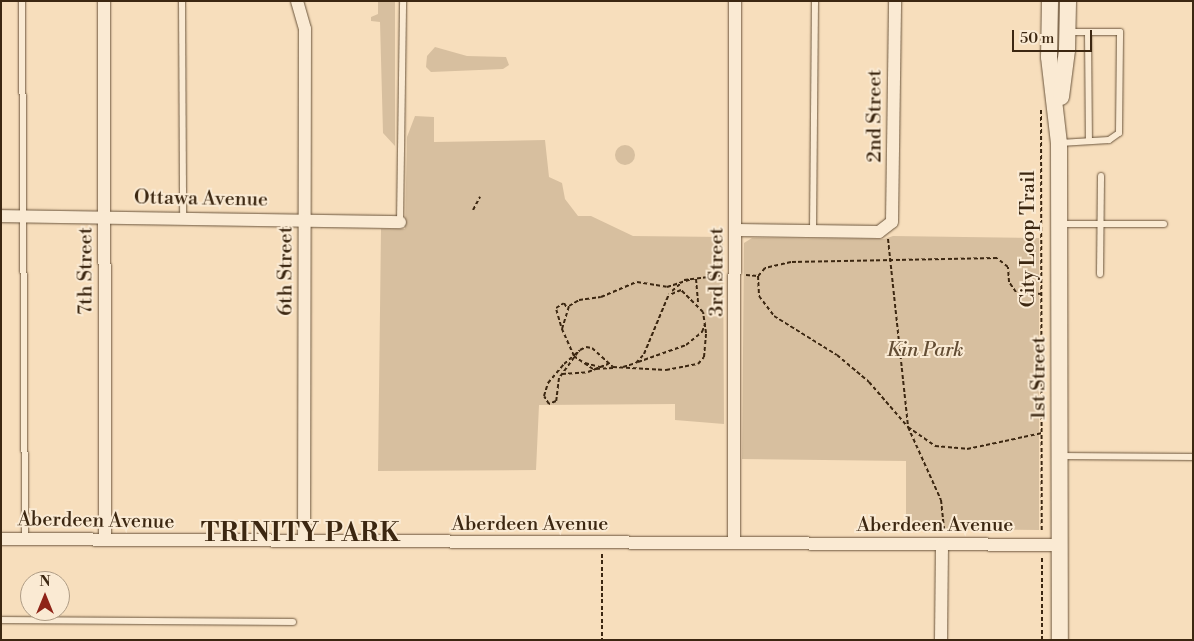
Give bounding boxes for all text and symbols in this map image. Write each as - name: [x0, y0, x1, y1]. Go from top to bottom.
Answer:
- scale bar: [1014, 20, 1094, 52]
- text: 50 m: [1020, 29, 1054, 48]
- street label: 2nd Street: [863, 69, 887, 163]
- street label: City Loop Trail: [1016, 171, 1040, 307]
- street label: Ottawa Avenue: [134, 186, 268, 212]
- street label: 6th Street: [274, 226, 298, 316]
- street label: 7th Street: [74, 227, 98, 315]
- street label: 3rd Street: [705, 227, 729, 317]
- street label: 1st Street: [1027, 336, 1051, 420]
- park label: Kin Park: [886, 338, 964, 362]
- street label: Aberdeen Avenue: [17, 508, 175, 534]
- street label: Aberdeen Avenue: [452, 512, 608, 536]
- street label: Aberdeen Avenue: [857, 513, 1013, 537]
- district label: TRINITY PARK: [199, 519, 403, 549]
- north arrow: [20, 571, 70, 621]
- text: N: [39, 573, 51, 591]

